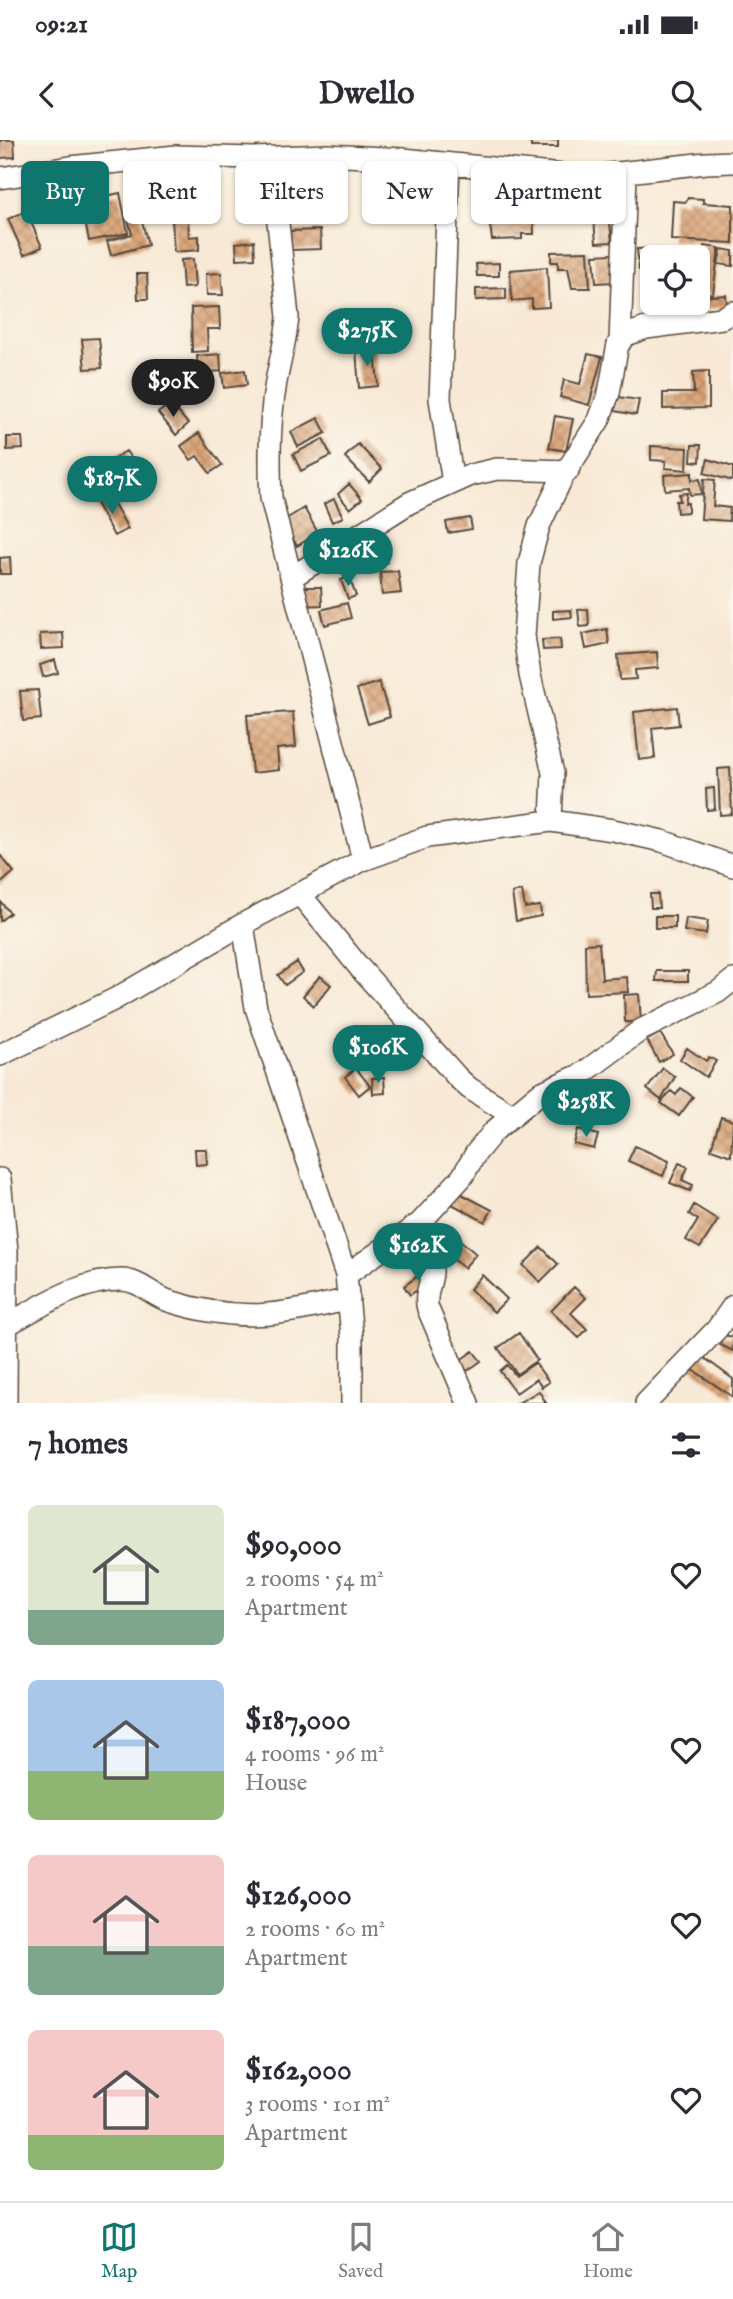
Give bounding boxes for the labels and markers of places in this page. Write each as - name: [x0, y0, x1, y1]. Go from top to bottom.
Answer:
- pin: $275K: [318, 308, 416, 368]
- pin: $90K: [132, 359, 214, 419]
- pin: $187K: [63, 456, 161, 516]
- pin: $126K: [299, 528, 397, 588]
- pin: $106K: [329, 1026, 427, 1085]
- pin: $258K: [537, 1080, 635, 1139]
- pin: $162K: [369, 1224, 467, 1283]

